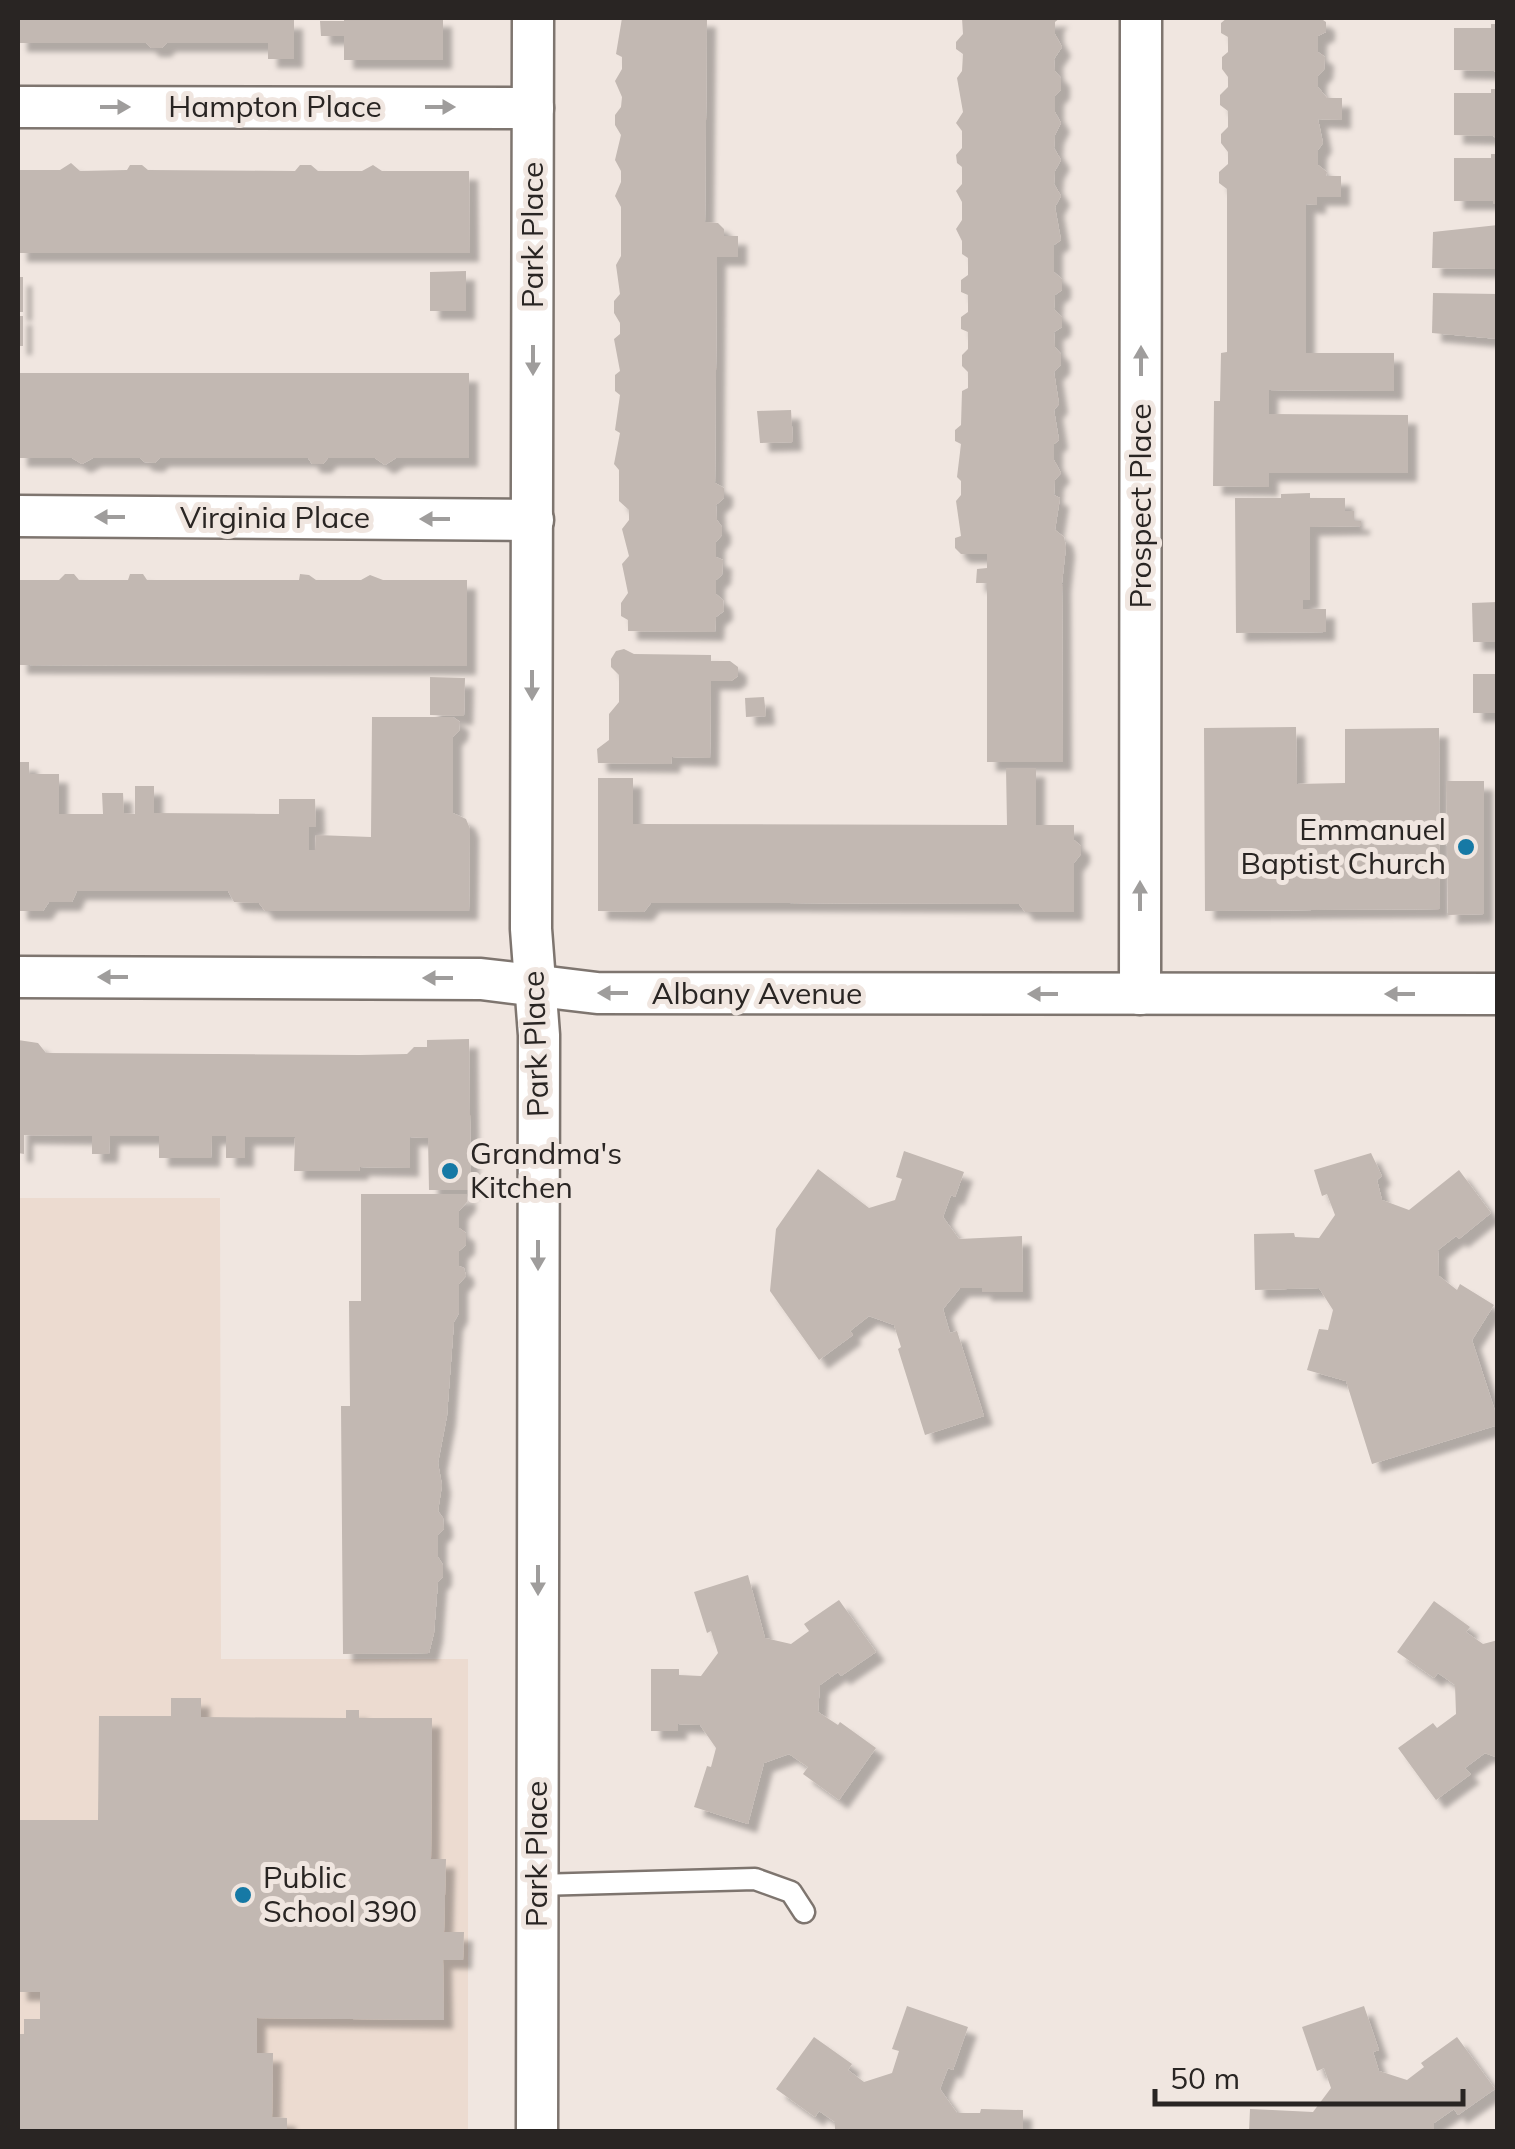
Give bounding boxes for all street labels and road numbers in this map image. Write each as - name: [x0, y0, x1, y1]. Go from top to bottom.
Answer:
- street label: Hampton Place: [168, 87, 382, 125]
- street label: Park Place: [513, 162, 551, 308]
- street label: Prospect Place: [1121, 404, 1159, 609]
- street label: Virginia Place: [180, 498, 370, 536]
- street label: Park Place: [513, 970, 557, 1118]
- street label: Albany Avenue: [652, 974, 862, 1012]
- street label: Park Place: [517, 1781, 555, 1927]

